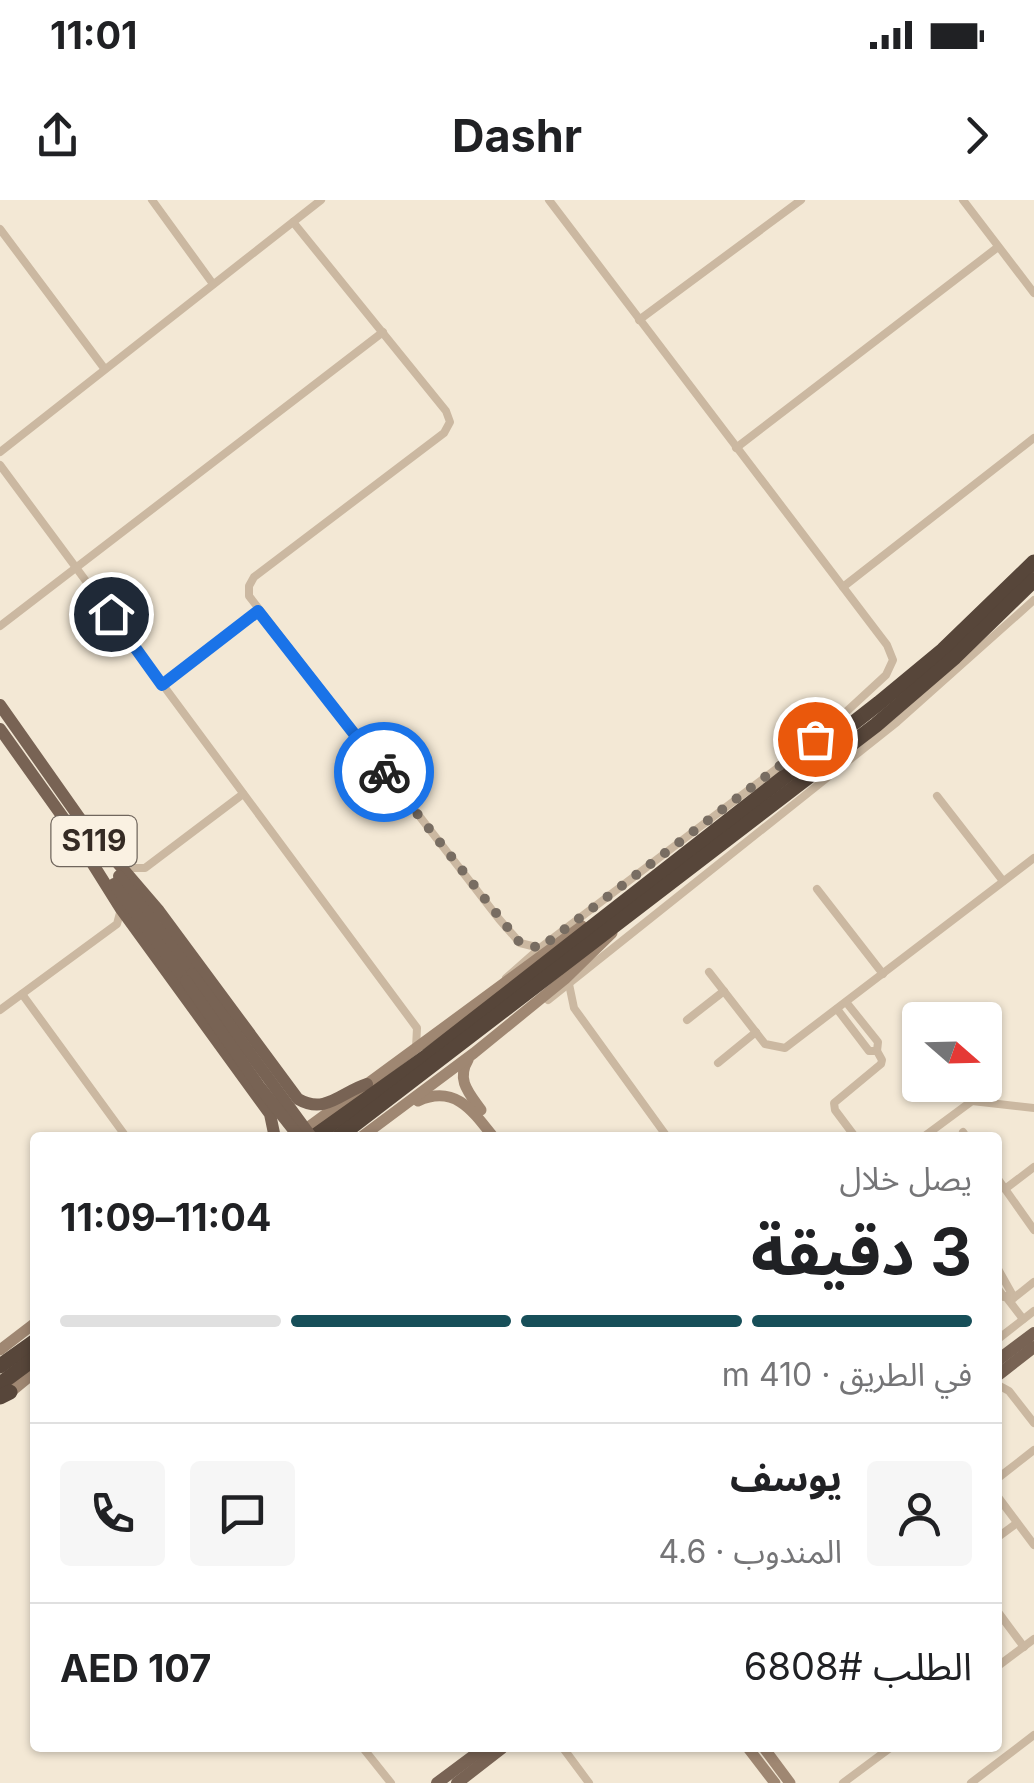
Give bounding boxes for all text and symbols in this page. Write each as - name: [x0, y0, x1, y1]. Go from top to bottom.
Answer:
- text: 11:01: [50, 12, 137, 58]
- icon: share: [30, 108, 85, 163]
- text: Dashr: [452, 108, 582, 163]
- icon: forward: [949, 108, 1004, 163]
- pin: [69, 572, 154, 657]
- icon: home: [84, 587, 139, 642]
- pin: [773, 697, 858, 782]
- icon: bag: [788, 712, 843, 767]
- courier: [334, 722, 434, 822]
- icon: bike: [357, 745, 412, 800]
- road number: S119: [52, 816, 136, 866]
- north arrow: [902, 1002, 1002, 1102]
- map controls: [902, 1002, 1002, 1102]
- text: يصل خلال: [839, 1159, 972, 1198]
- text: 11:04–11:09: [60, 1194, 272, 1240]
- text: 3 دقيقة: [751, 1212, 972, 1291]
- text: في الطريق · 410 m: [722, 1355, 972, 1394]
- text: يوسف: [730, 1454, 842, 1500]
- button: phone: [60, 1461, 165, 1566]
- button: chat: [190, 1461, 295, 1566]
- button: person: [867, 1461, 972, 1566]
- text: المندوب · 4.6: [658, 1532, 842, 1571]
- text: الطلب #6808: [744, 1643, 972, 1689]
- text: AED 107: [60, 1645, 211, 1691]

